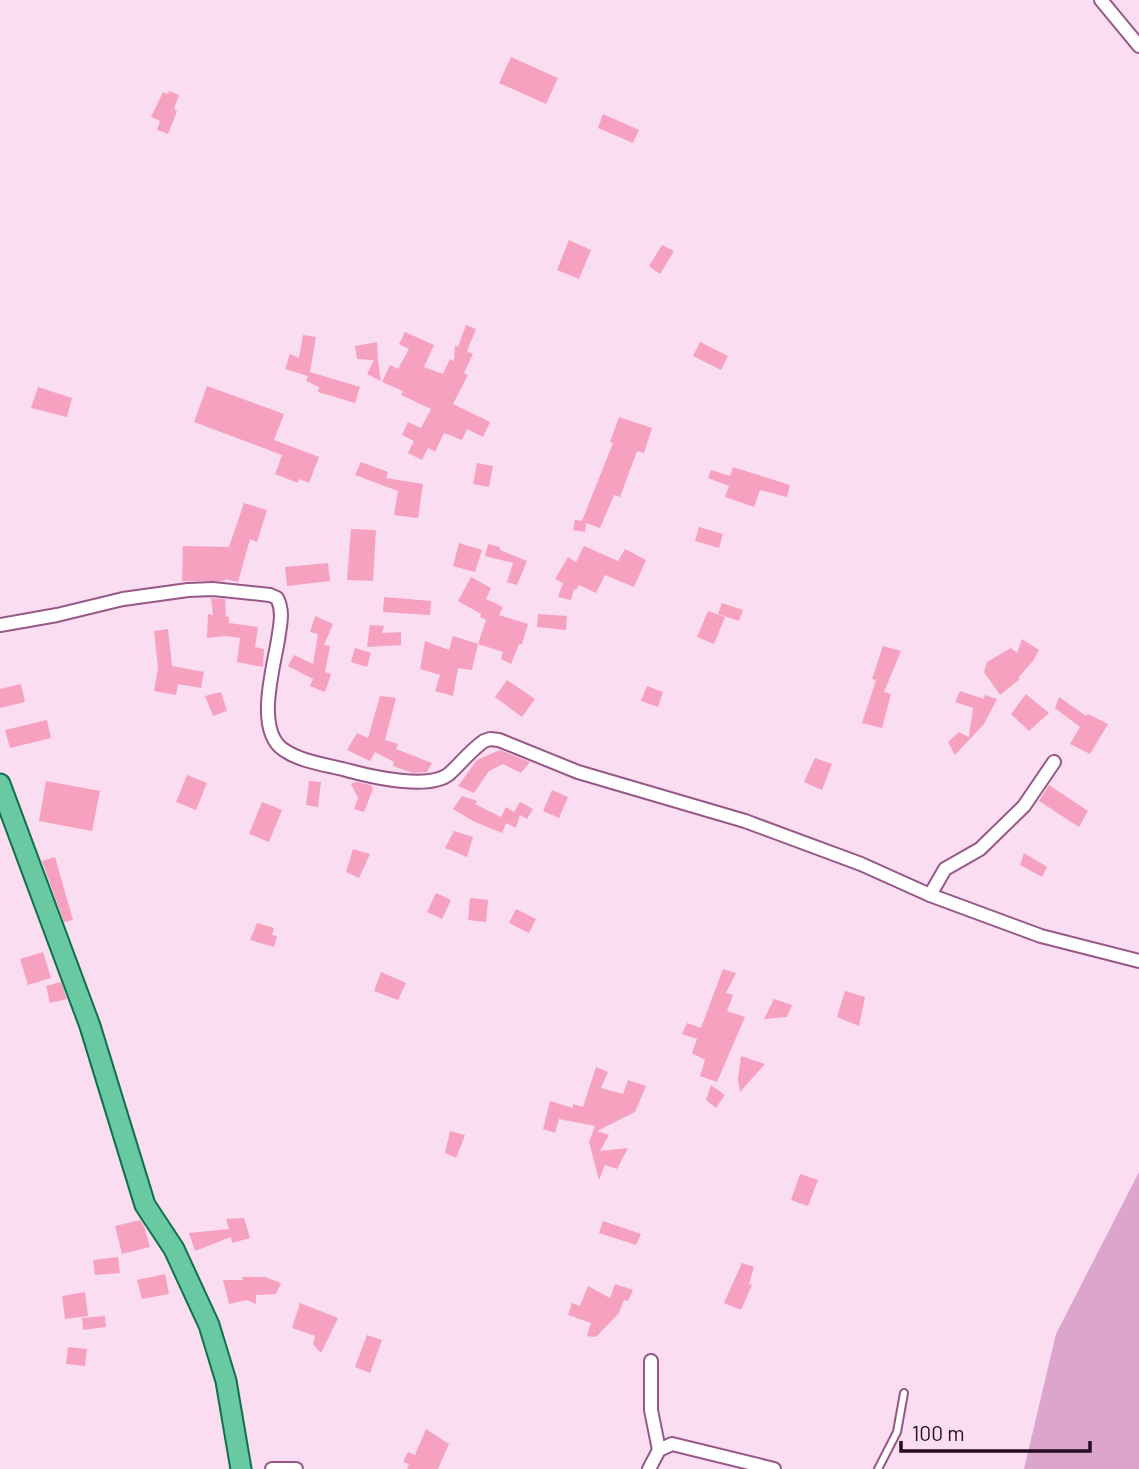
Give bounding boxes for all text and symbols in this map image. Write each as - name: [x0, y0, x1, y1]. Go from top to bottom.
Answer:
- scale bar: [901, 1410, 1090, 1454]
- text: 100 m: [912, 1420, 965, 1445]

